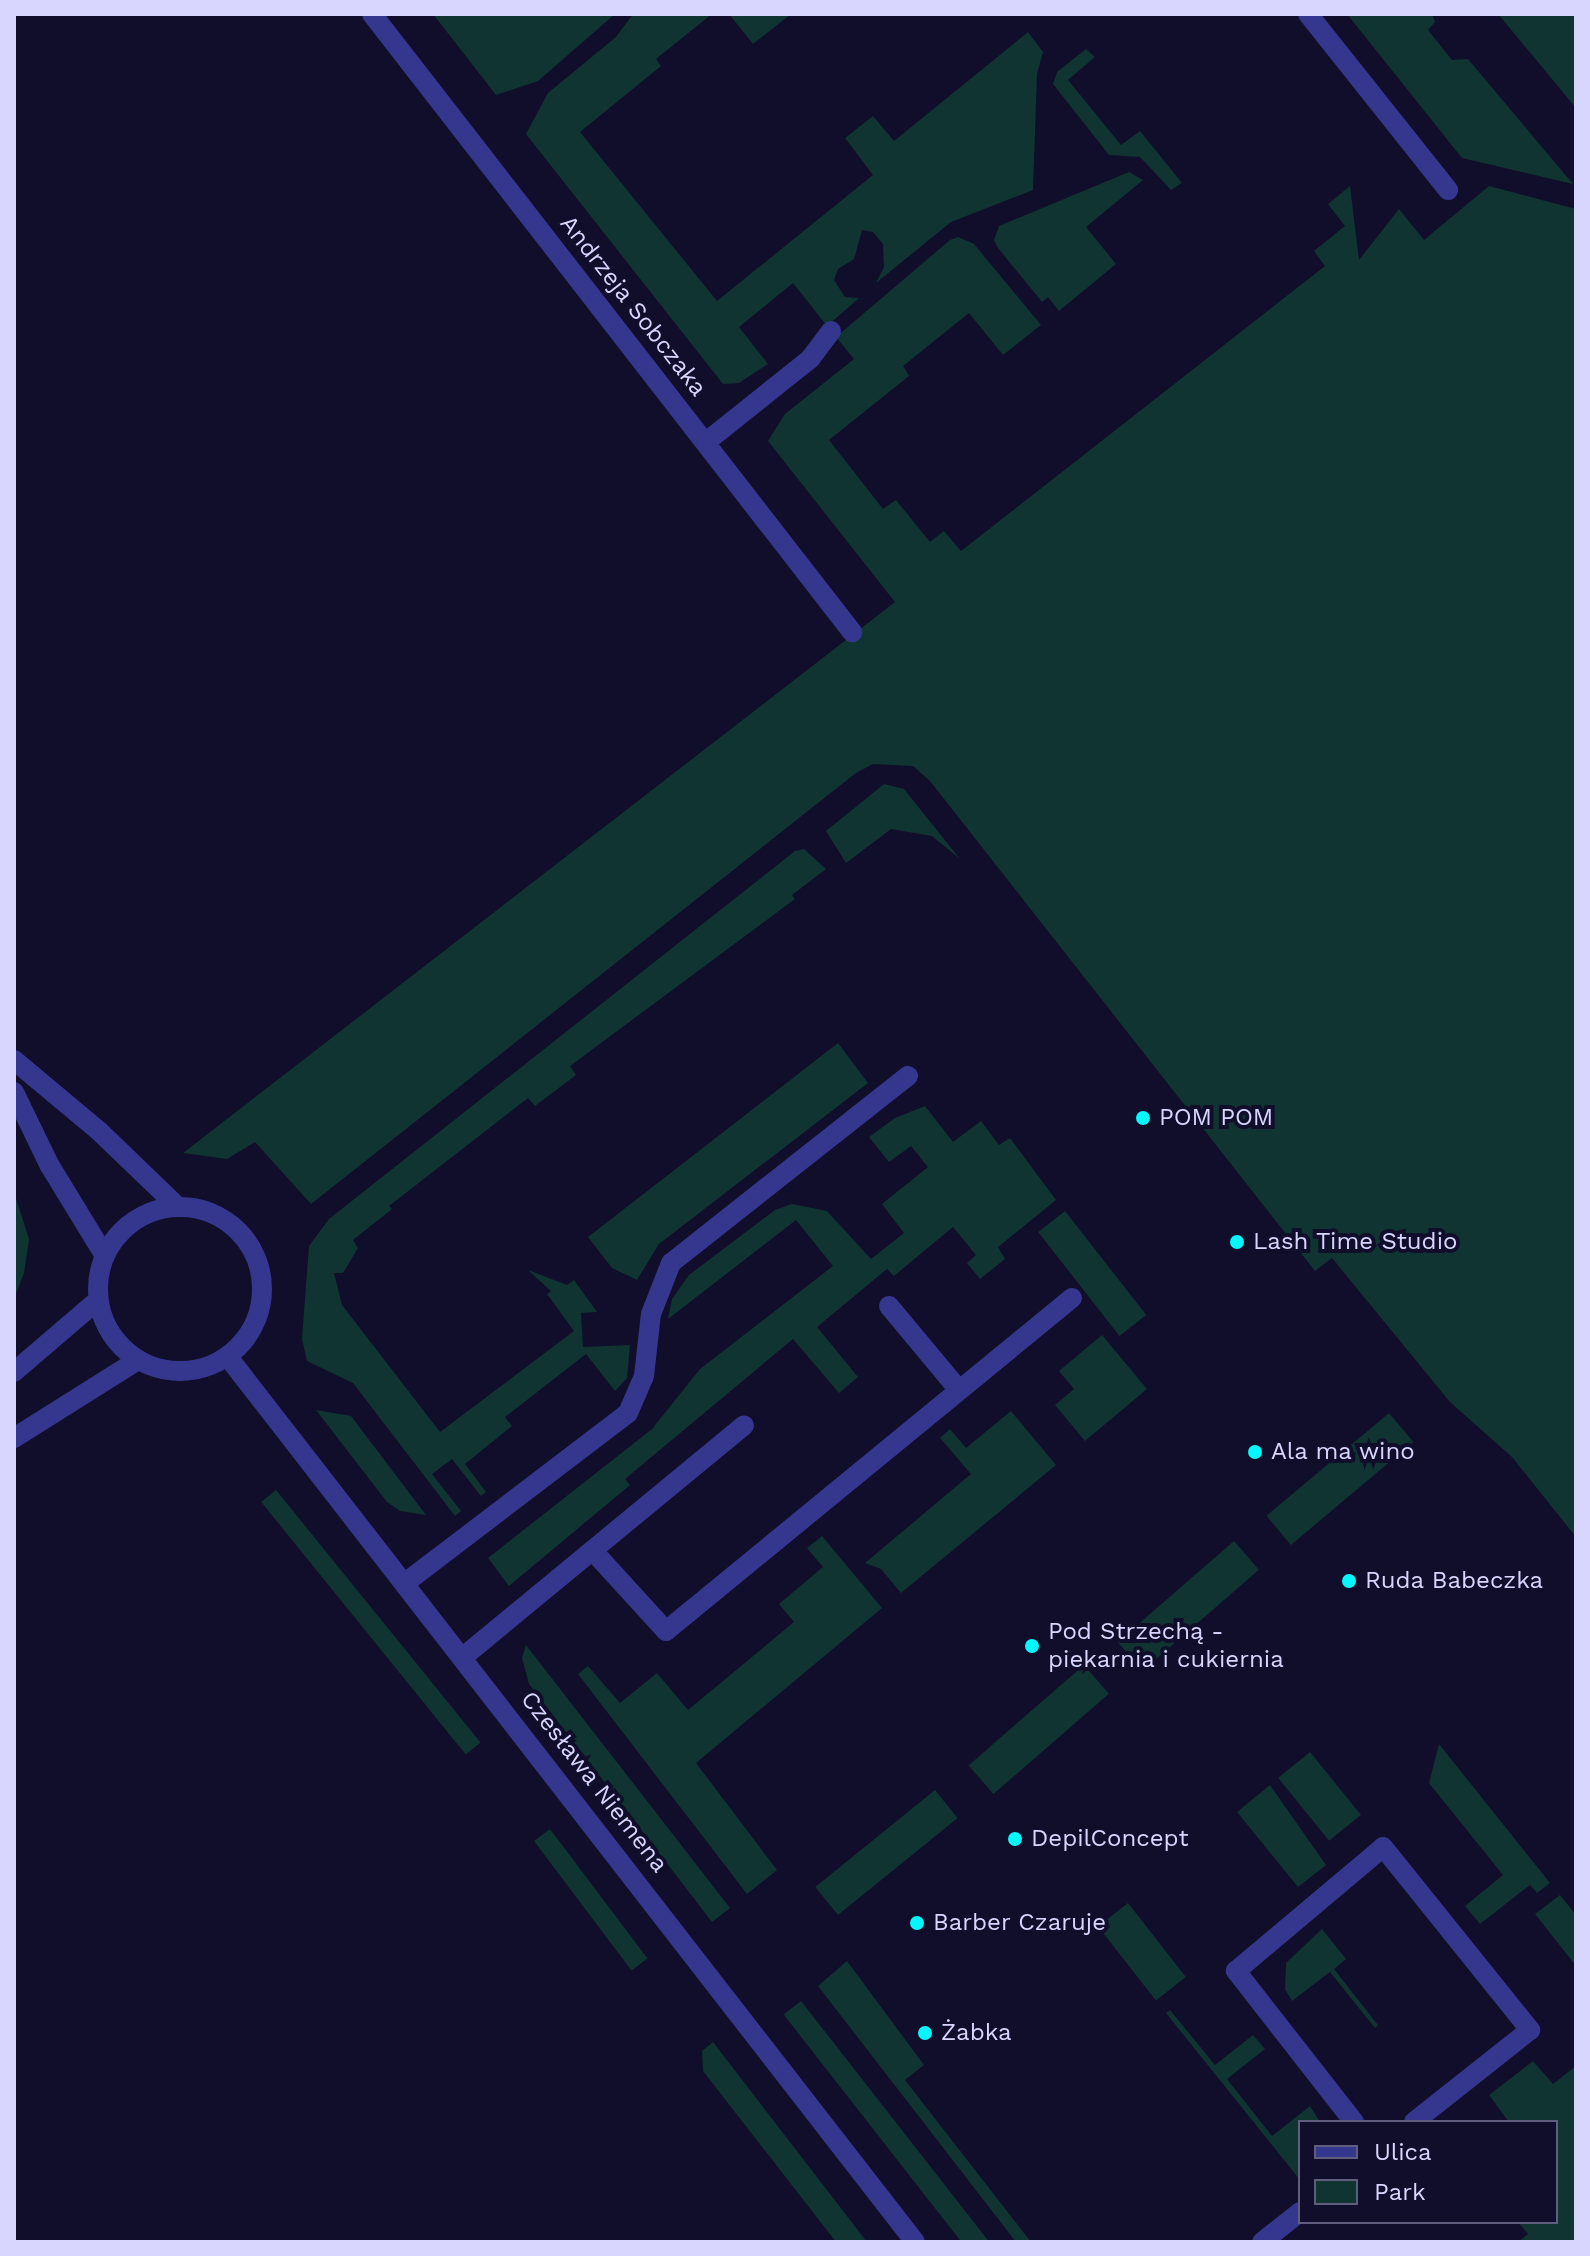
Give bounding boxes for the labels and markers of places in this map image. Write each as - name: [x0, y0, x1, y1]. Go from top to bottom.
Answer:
- place label: POM POM: [1159, 1104, 1273, 1132]
- marker: POM POM: [1134, 1109, 1152, 1127]
- place label: Lash Time Studio: [1253, 1228, 1458, 1256]
- marker: Lash Time Studio: [1228, 1233, 1246, 1251]
- place label: Ala ma wino: [1271, 1438, 1416, 1466]
- marker: Ala ma wino: [1246, 1443, 1264, 1461]
- place label: Ruda Babeczka: [1365, 1567, 1544, 1595]
- marker: Ruda Babeczka: [1340, 1572, 1358, 1590]
- place label: Pod Strzechą - piekarnia i cukiernia: [1048, 1618, 1284, 1674]
- marker: Pod Strzechą - piekarnia i cukiernia: [1023, 1637, 1041, 1655]
- place label: DepilConcept: [1031, 1825, 1188, 1853]
- marker: DepilConcept: [1006, 1830, 1024, 1848]
- place label: Barber Czaruje: [933, 1909, 1107, 1937]
- marker: Barber Czaruje: [908, 1914, 926, 1932]
- place label: Żabka: [941, 2019, 1012, 2047]
- marker: Żabka: [916, 2024, 934, 2042]

